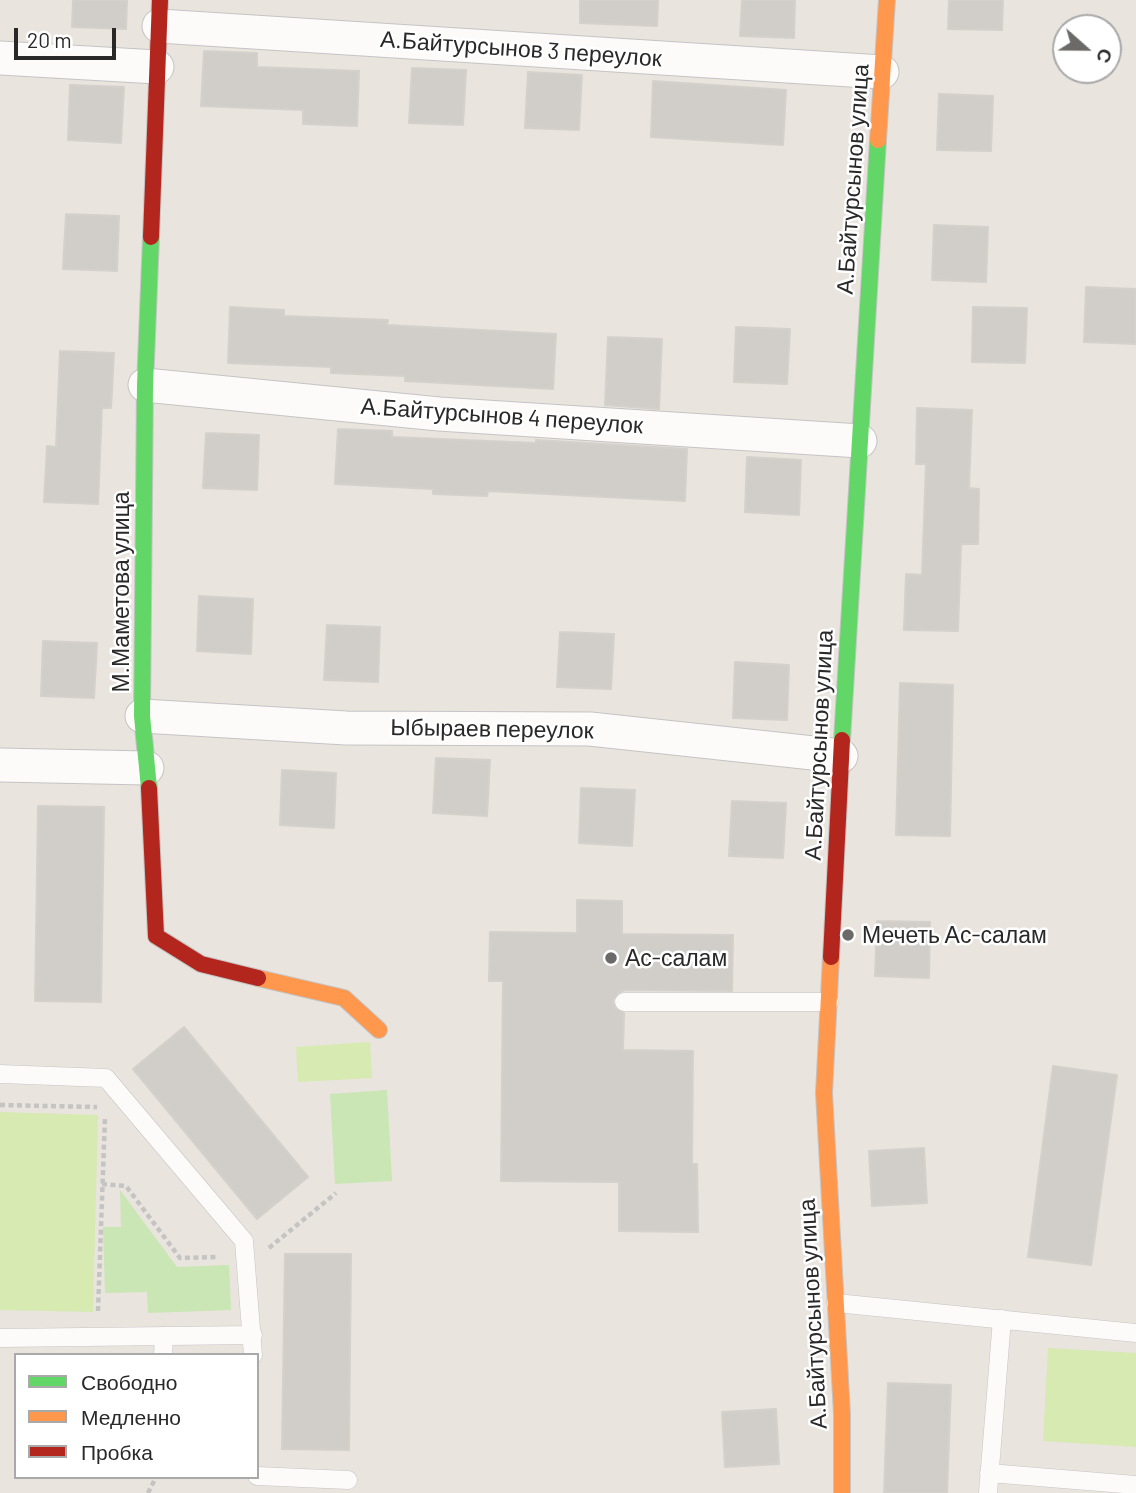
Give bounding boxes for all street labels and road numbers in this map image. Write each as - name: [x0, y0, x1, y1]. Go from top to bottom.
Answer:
- street label: А.Байтурсынов 3 переулок: [379, 25, 663, 73]
- street label: А.Байтурсынов улица: [831, 63, 875, 295]
- street label: А.Байтурсынов 4 переулок: [360, 392, 644, 440]
- street label: М.Маметова улица: [107, 491, 135, 693]
- street label: А.Байтурсынов улица: [799, 629, 839, 861]
- street label: Ыбыраев переулок: [390, 713, 594, 745]
- street label: А.Байтурсынов улица: [793, 1198, 833, 1430]

